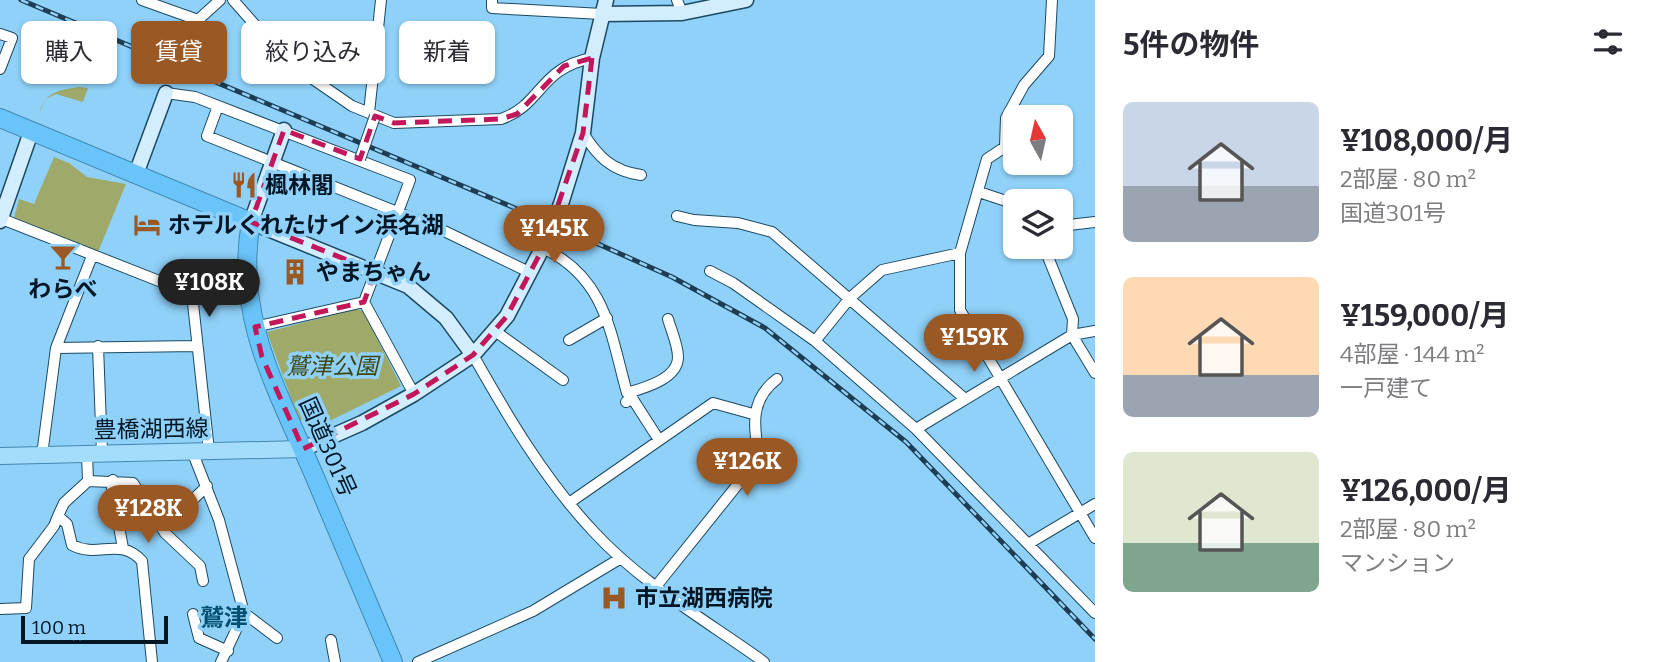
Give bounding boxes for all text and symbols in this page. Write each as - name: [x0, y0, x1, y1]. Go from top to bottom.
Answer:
- chip: 購入: [21, 21, 117, 84]
- chip: 賃貸: [131, 21, 227, 84]
- chip: 絞り込み: [241, 21, 385, 84]
- chip: 新着: [399, 21, 495, 84]
- icon: filters: [1589, 23, 1627, 61]
- text: 5件の物件: [1123, 27, 1259, 63]
- north arrow: [1003, 105, 1073, 175]
- map controls: [1003, 105, 1073, 259]
- text: ¥108,000/月: [1340, 123, 1513, 159]
- icon: home: [1179, 130, 1263, 214]
- text: 2部屋 · 80 m²: [1340, 165, 1476, 193]
- restaurant icon: 楓林閣: [229, 170, 259, 200]
- place label: 楓林閣: [265, 171, 334, 199]
- button: layers: [1003, 189, 1073, 259]
- text: 国道301号: [1340, 199, 1446, 227]
- pin: ¥145K: [505, 205, 603, 265]
- hotel icon: ホテルくれたけイン浜名湖: [132, 210, 162, 240]
- place label: ホテルくれたけイン浜名湖: [168, 211, 444, 239]
- text: ¥145K: [519, 214, 589, 242]
- bar icon: わらべ: [48, 242, 78, 272]
- building icon: やまちゃん: [280, 257, 310, 287]
- place label: やまちゃん: [316, 258, 431, 286]
- pin: ¥108K: [160, 260, 258, 319]
- text: ¥108K: [174, 268, 244, 296]
- place label: わらべ: [29, 275, 98, 303]
- text: ¥159,000/月: [1340, 298, 1509, 334]
- icon: home: [1179, 305, 1263, 389]
- pin: ¥159K: [925, 314, 1023, 374]
- text: ¥159K: [940, 323, 1008, 351]
- text: 4部屋 · 144 m²: [1340, 340, 1485, 368]
- park label: 鷲津公園: [286, 352, 381, 380]
- text: 一戸建て: [1340, 374, 1432, 402]
- street label: 国道301号: [294, 393, 362, 501]
- street label: 豊橋湖西線: [93, 414, 209, 444]
- pin: ¥126K: [698, 438, 796, 498]
- text: ¥126K: [713, 447, 781, 475]
- text: ¥126,000/月: [1340, 473, 1512, 509]
- icon: home: [1179, 480, 1263, 564]
- pin: ¥128K: [99, 486, 197, 545]
- text: ¥128K: [114, 494, 182, 522]
- text: 2部屋 · 80 m²: [1340, 515, 1476, 543]
- text: マンション: [1340, 549, 1455, 577]
- hospital icon: 市立湖西病院: [599, 583, 629, 613]
- place label: 市立湖西病院: [635, 584, 773, 612]
- district label: 鷲津: [200, 604, 248, 632]
- scale bar: [21, 613, 168, 645]
- text: 100 m: [32, 616, 86, 639]

